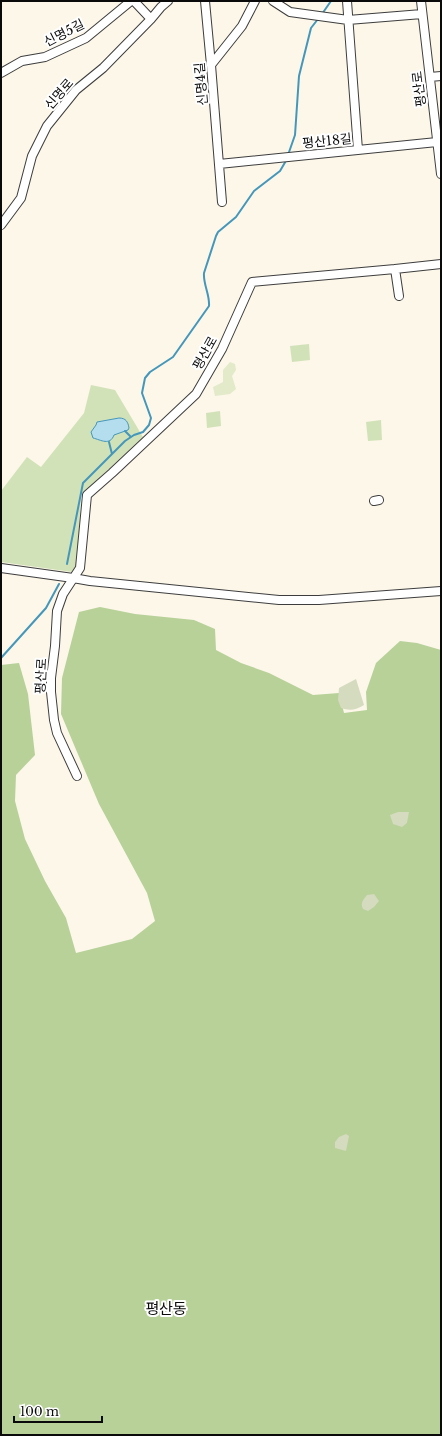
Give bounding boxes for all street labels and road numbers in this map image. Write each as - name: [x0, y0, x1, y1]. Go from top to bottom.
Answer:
- street label: 신명5길: [41, 16, 87, 50]
- street label: 신명4길: [191, 62, 211, 106]
- street label: 평산로: [408, 70, 430, 108]
- street label: 신명로: [41, 75, 77, 113]
- street label: 평산18길: [301, 130, 353, 152]
- street label: 평산로: [189, 333, 221, 373]
- street label: 평산로: [32, 658, 50, 694]

